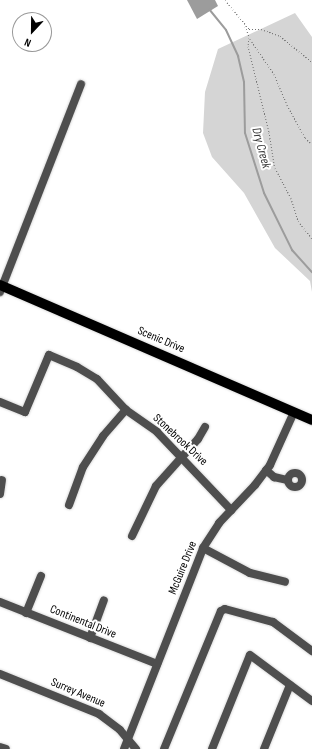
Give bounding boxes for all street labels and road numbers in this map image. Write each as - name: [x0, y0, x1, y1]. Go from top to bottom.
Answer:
- street label: Scenic Drive: [135, 324, 187, 356]
- street label: Stonebrook Drive: [150, 411, 210, 469]
- street label: McGuire Drive: [166, 539, 200, 597]
- street label: Continental Drive: [48, 602, 118, 642]
- street label: Surrey Avenue: [49, 675, 107, 711]

